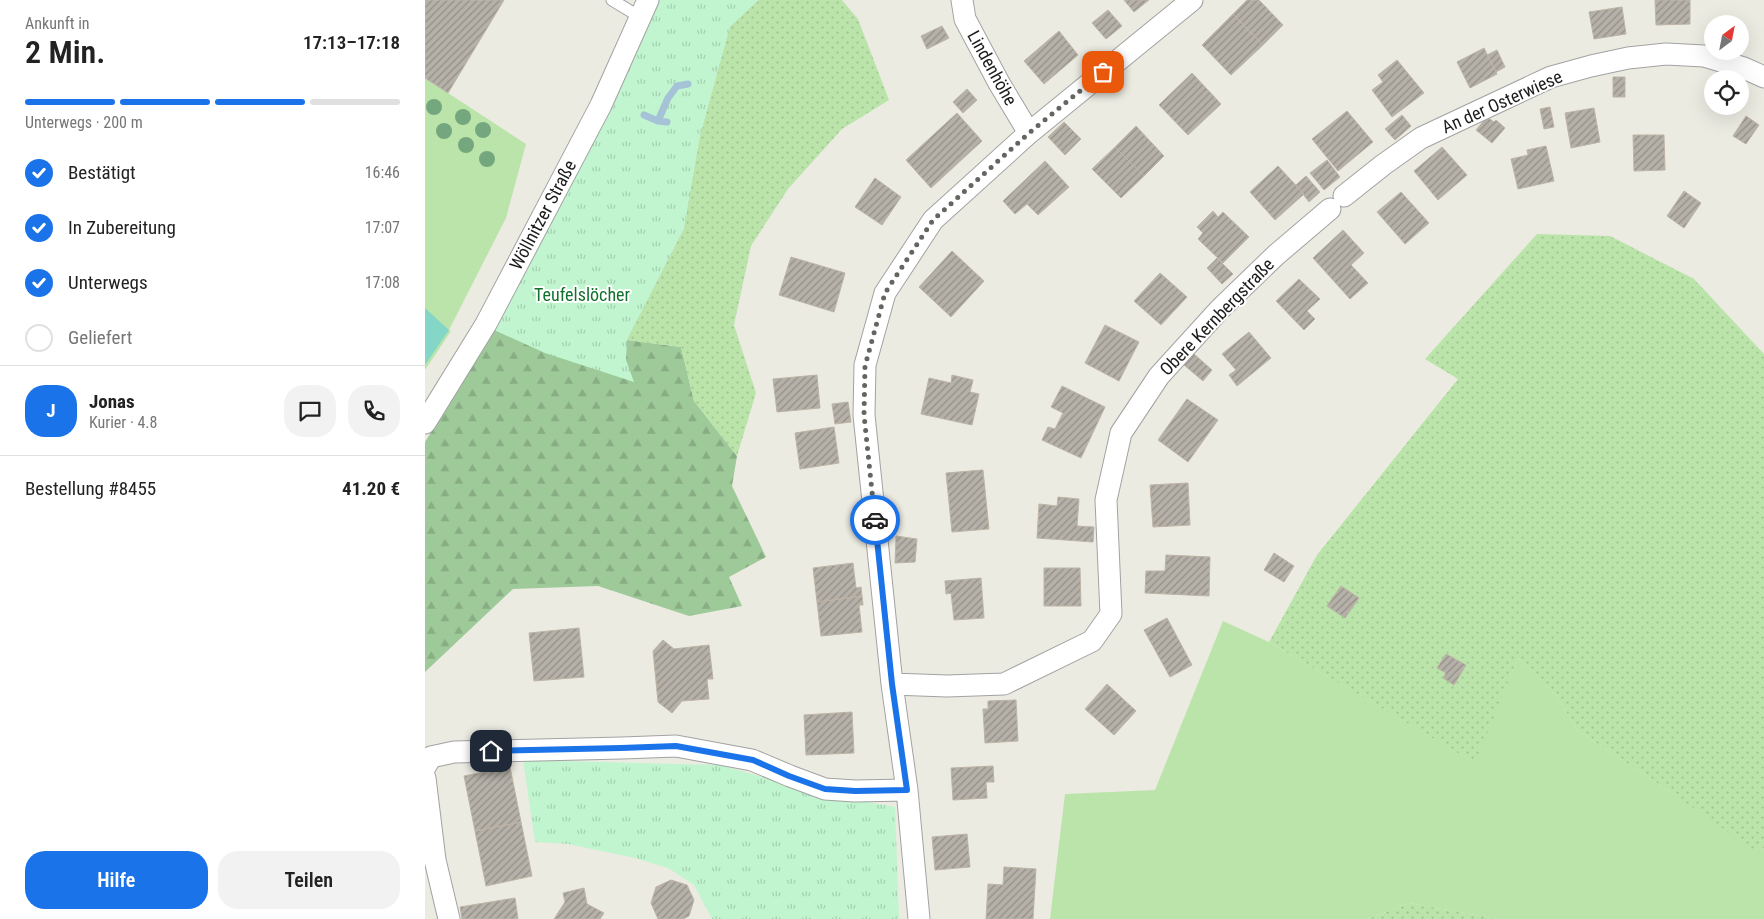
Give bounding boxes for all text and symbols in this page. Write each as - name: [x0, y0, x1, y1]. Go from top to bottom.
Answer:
- text: Ankunft in: [25, 14, 90, 33]
- north arrow: [1704, 15, 1749, 60]
- map controls: [1704, 15, 1749, 115]
- street label: Lindenhöhe: [963, 27, 1022, 109]
- text: 17:13–17:18: [303, 31, 400, 54]
- text: 2 Min.: [25, 33, 105, 71]
- pin: [1082, 51, 1124, 93]
- icon: bag: [1089, 58, 1117, 86]
- street label: An der Osterwiese: [1438, 66, 1565, 137]
- button: locate: [1704, 70, 1749, 115]
- text: Unterwegs · 200 m: [25, 113, 143, 132]
- street label: Wöllnitzer Straße: [505, 156, 580, 273]
- icon: check: [25, 159, 53, 187]
- text: Bestätigt: [68, 161, 136, 184]
- text: 16:46: [365, 163, 400, 182]
- icon: check: [25, 214, 53, 242]
- text: In Zubereitung: [68, 216, 176, 239]
- text: 17:07: [365, 218, 400, 237]
- street label: Obere Kernbergstraße: [1155, 254, 1278, 380]
- icon: check: [25, 269, 53, 297]
- text: Unterwegs: [68, 271, 148, 294]
- text: 17:08: [365, 273, 400, 292]
- park label: Teufelslöcher: [534, 284, 631, 305]
- text: Geliefert: [68, 326, 132, 349]
- button: chat: [284, 385, 336, 437]
- button: phone: [348, 385, 400, 437]
- text: Jonas: [89, 390, 135, 413]
- text: J: [46, 399, 56, 422]
- text: Kurier · 4.8: [89, 413, 157, 432]
- text: Bestellung #8455: [25, 477, 156, 500]
- text: 41.20 €: [342, 477, 400, 500]
- courier: [850, 495, 900, 545]
- icon: car: [861, 506, 889, 534]
- pin: [470, 730, 512, 772]
- icon: home: [477, 737, 505, 765]
- button: Hilfe: [25, 851, 208, 909]
- button: Teilen: [218, 851, 400, 909]

